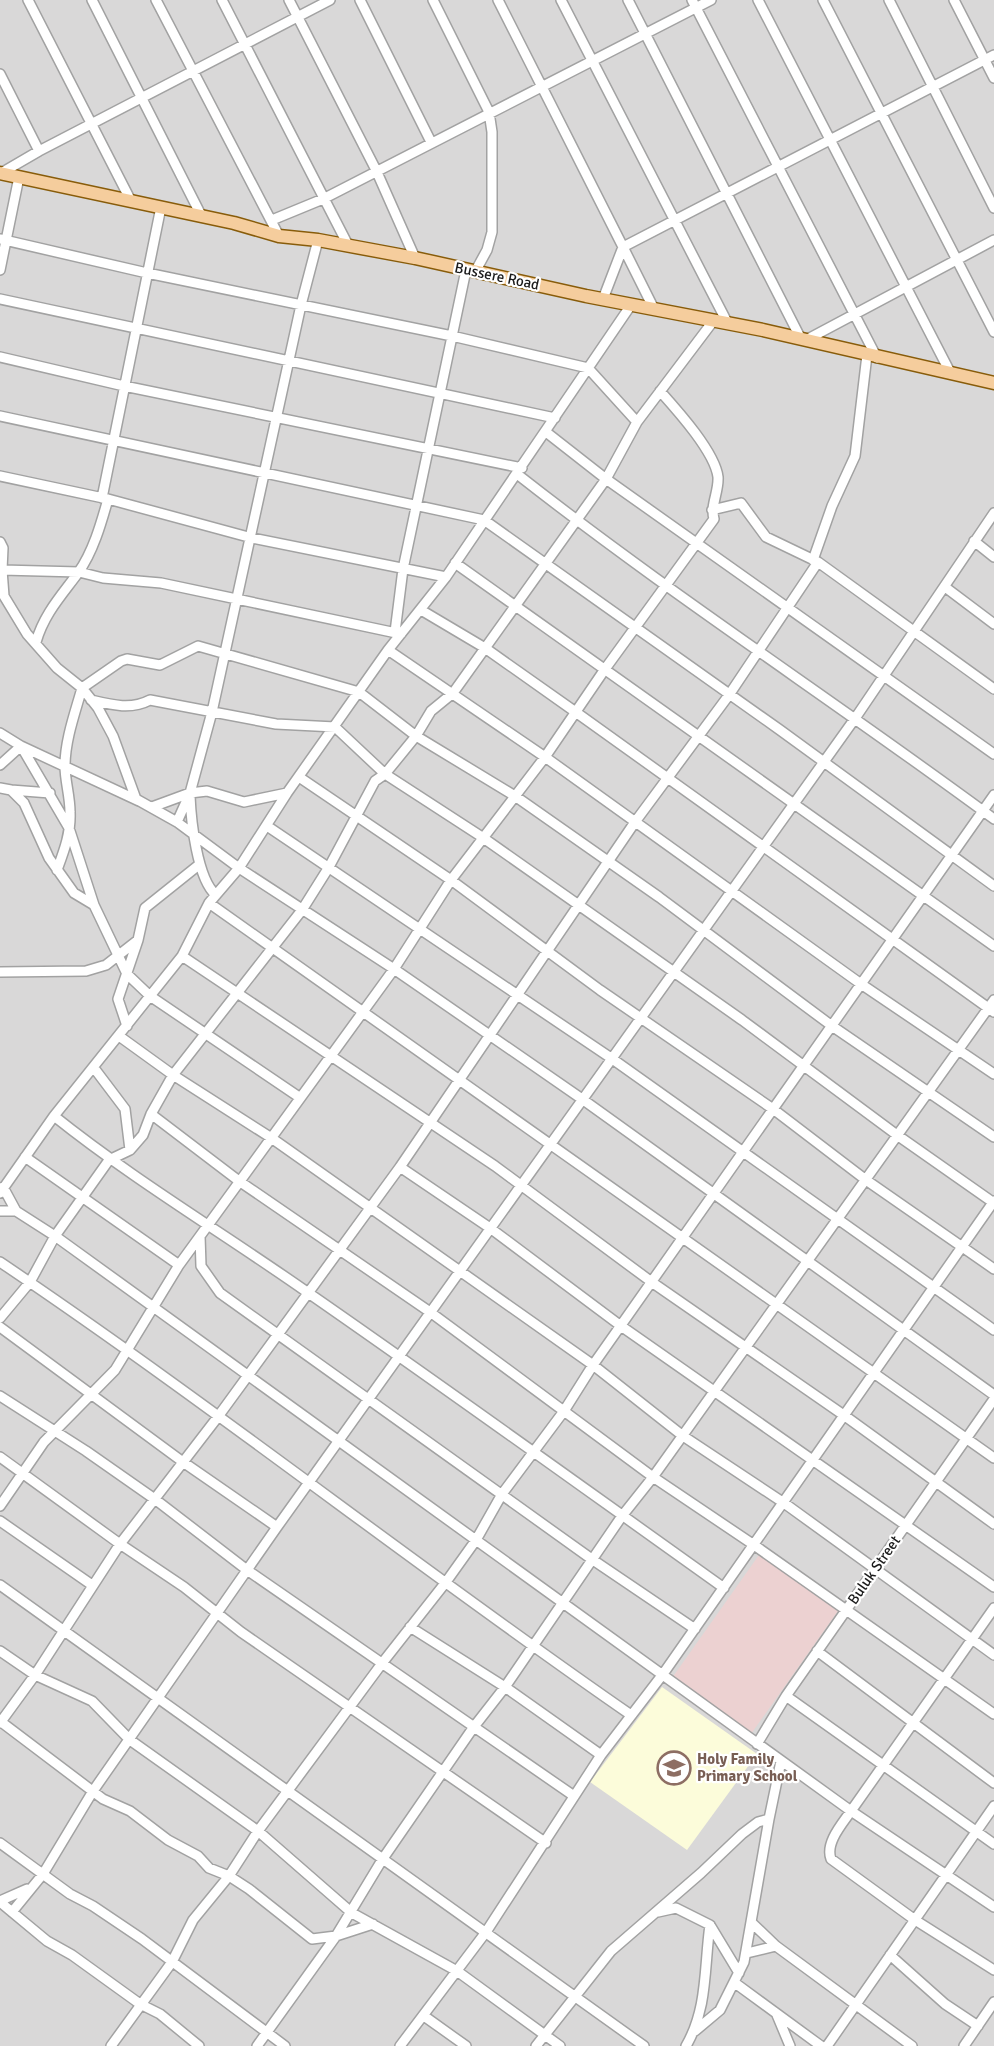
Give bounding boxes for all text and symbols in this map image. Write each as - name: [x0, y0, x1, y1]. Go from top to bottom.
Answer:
- street label: Bussere Road: [453, 258, 541, 294]
- street label: Buluk Street: [844, 1532, 904, 1608]
- school or university icon: Holy Family Primary School: [656, 1750, 692, 1786]
- place label: Holy Family Primary School: [697, 1750, 798, 1785]

